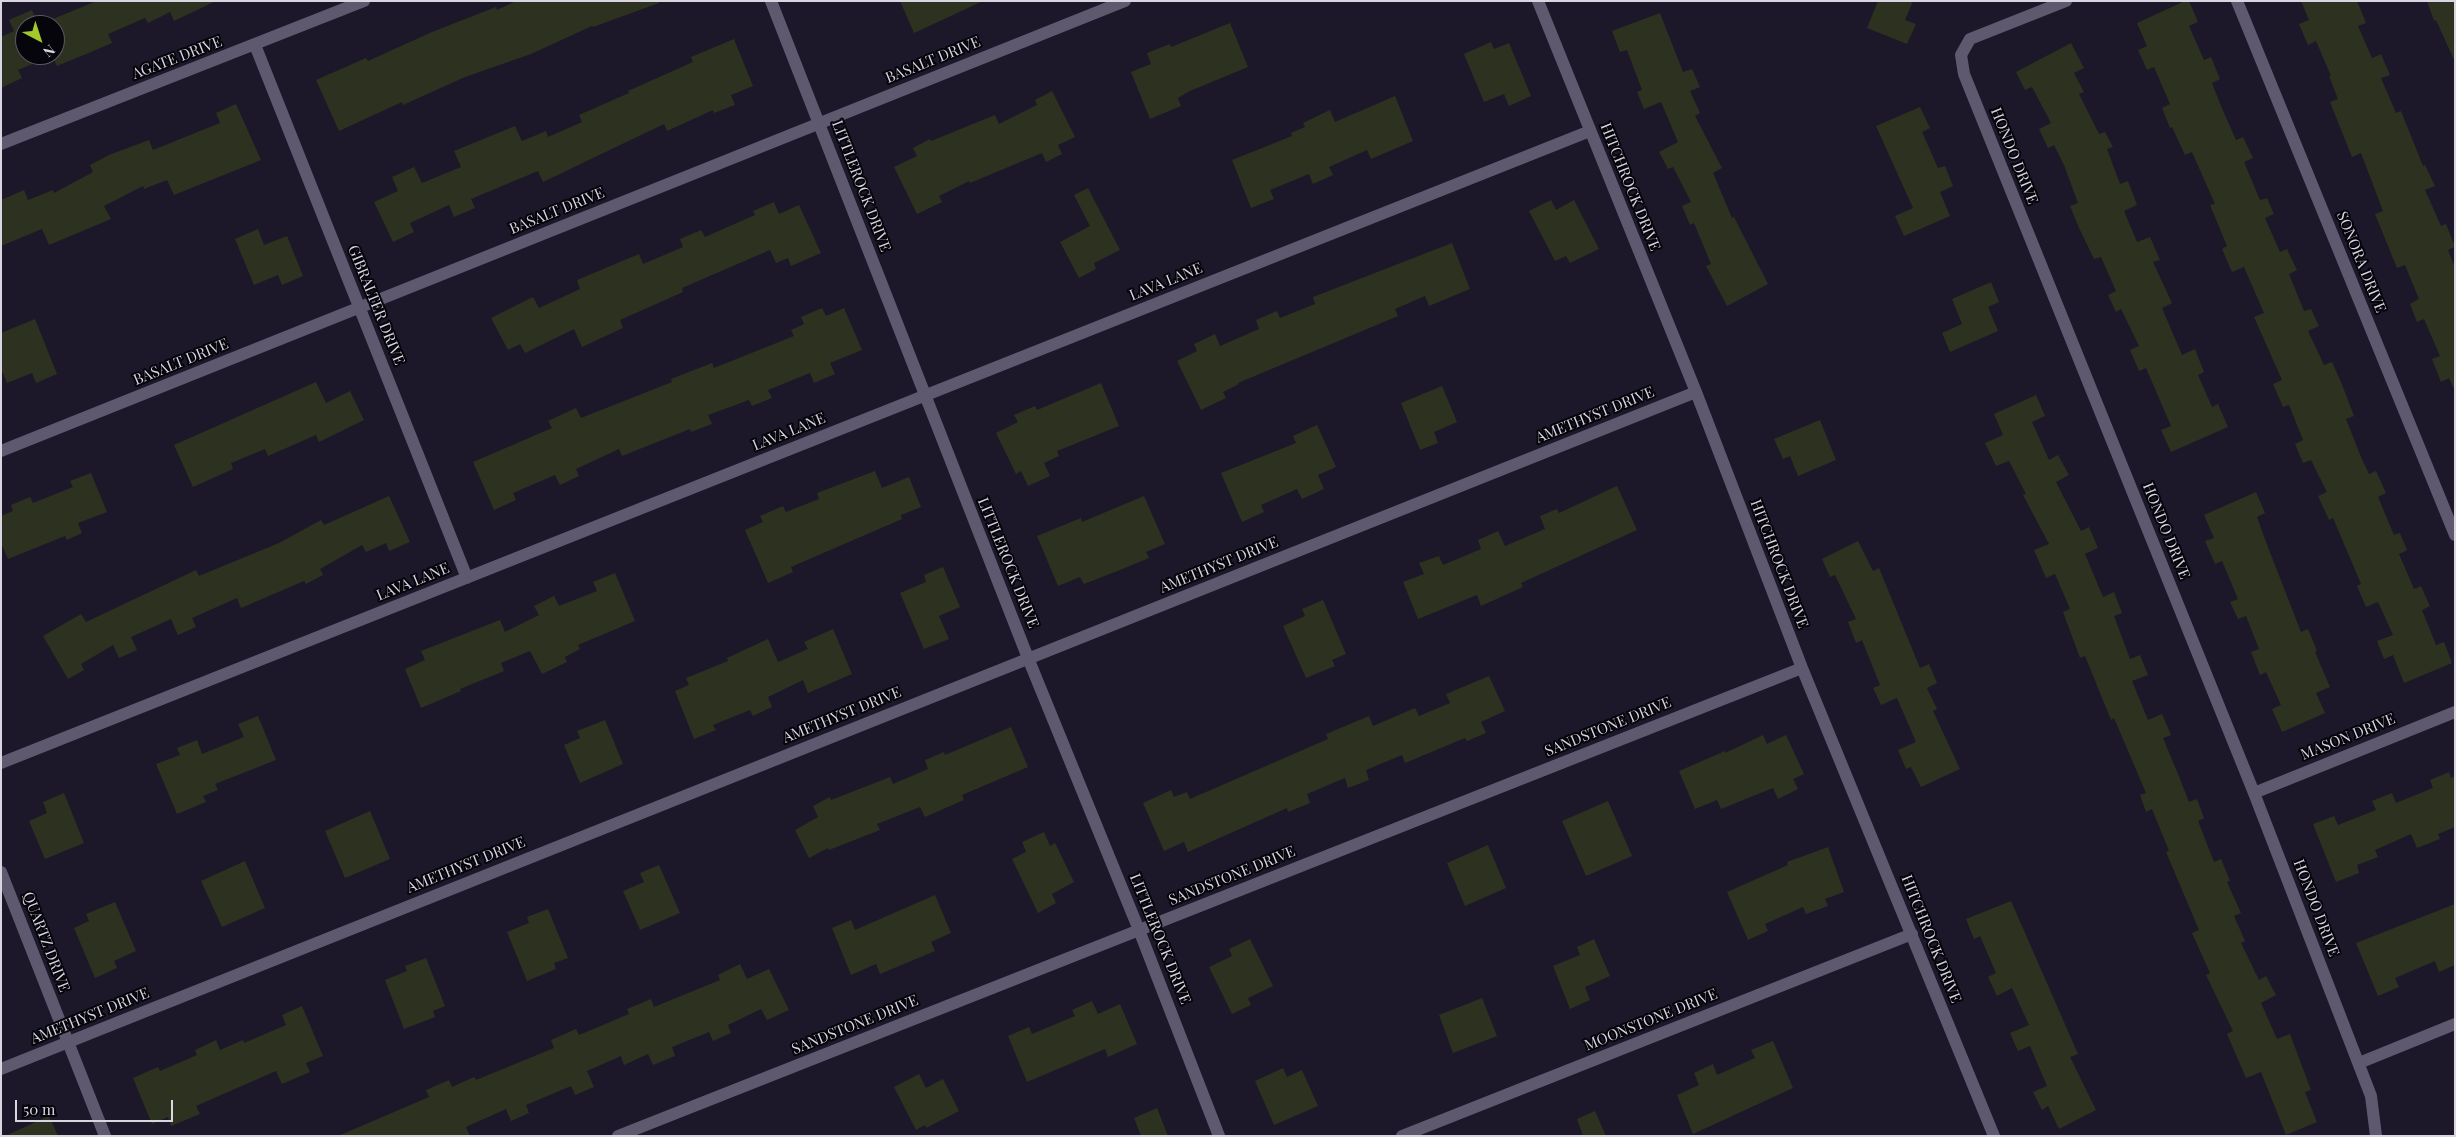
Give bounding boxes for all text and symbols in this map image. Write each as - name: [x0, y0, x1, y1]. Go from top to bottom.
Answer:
- north arrow: [15, 15, 65, 65]
- street label: AGATE DRIVE: [130, 33, 224, 83]
- street label: BASALT DRIVE: [883, 33, 983, 87]
- text: N: [39, 41, 59, 62]
- street label: HONDO DRIVE: [1986, 105, 2042, 207]
- street label: LITTLEROCK DRIVE: [828, 118, 894, 254]
- street label: HITCHROCK DRIVE: [1596, 120, 1664, 254]
- street label: BASALT DRIVE: [507, 184, 607, 238]
- street label: SONORA DRIVE: [2333, 209, 2389, 315]
- street label: GIBRALTER DRIVE: [344, 243, 408, 367]
- street label: LAVA LANE: [1127, 259, 1205, 305]
- street label: BASALT DRIVE: [131, 335, 231, 389]
- street label: AMETHYST DRIVE: [1533, 383, 1657, 447]
- street label: LAVA LANE: [750, 409, 828, 455]
- street label: HONDO DRIVE: [2138, 480, 2194, 582]
- street label: LITTLEROCK DRIVE: [974, 495, 1042, 631]
- street label: HITCHROCK DRIVE: [1746, 497, 1812, 631]
- street label: AMETHYST DRIVE: [1157, 533, 1281, 597]
- street label: LAVA LANE: [374, 559, 452, 605]
- street label: AMETHYST DRIVE: [780, 683, 904, 747]
- street label: SANDSTONE DRIVE: [1542, 693, 1674, 761]
- street label: MASON DRIVE: [2298, 710, 2398, 764]
- street label: AMETHYST DRIVE: [404, 833, 528, 897]
- street label: SANDSTONE DRIVE: [1166, 842, 1298, 910]
- street label: HONDO DRIVE: [2289, 857, 2343, 959]
- street label: LITTLEROCK DRIVE: [1126, 871, 1194, 1007]
- street label: HITCHROCK DRIVE: [1897, 872, 1965, 1006]
- street label: QUARTZ DRIVE: [19, 889, 73, 995]
- street label: AMETHYST DRIVE: [28, 984, 152, 1048]
- street label: MOONSTONE DRIVE: [1582, 985, 1720, 1055]
- street label: SANDSTONE DRIVE: [789, 991, 921, 1059]
- scale bar: [18, 1090, 175, 1122]
- text: 50 m: [23, 1099, 55, 1119]

